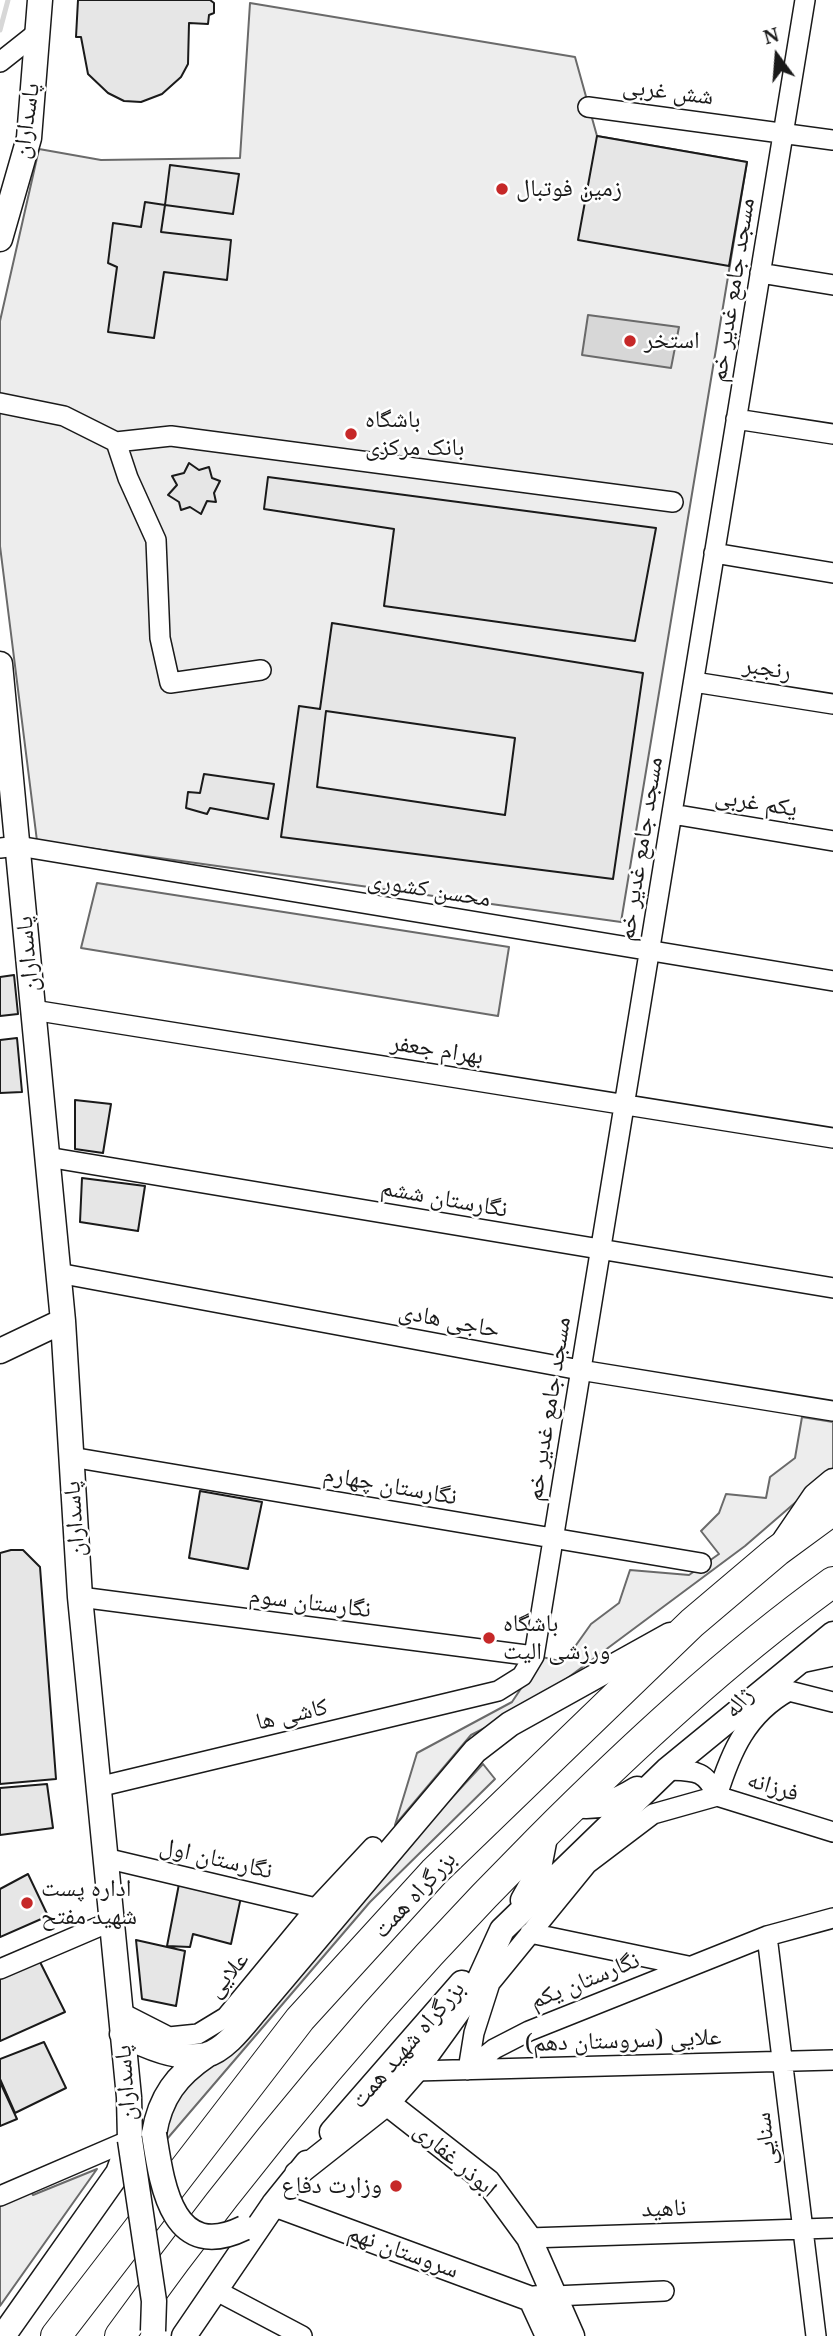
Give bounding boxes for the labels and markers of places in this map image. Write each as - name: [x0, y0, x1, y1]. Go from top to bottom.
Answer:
- place label: زمین فوتبال: [516, 175, 622, 203]
- marker: زمین فوتبال: [494, 181, 510, 197]
- place label: استخر: [644, 327, 700, 355]
- marker: استخر: [622, 333, 638, 349]
- place label: باشگاه بانک مرکزی: [365, 406, 464, 462]
- marker: باشگاه بانک مرکزی: [343, 426, 359, 442]
- place label: باشگاه ورزشی الیت: [503, 1610, 610, 1666]
- marker: باشگاه ورزشی الیت: [481, 1630, 497, 1646]
- place label: اداره پست شهید مفتح: [41, 1875, 137, 1931]
- marker: اداره پست شهید مفتح: [19, 1895, 35, 1911]
- place label: وزارت دفاع: [281, 2172, 382, 2200]
- marker: وزارت دفاع: [388, 2178, 404, 2194]

